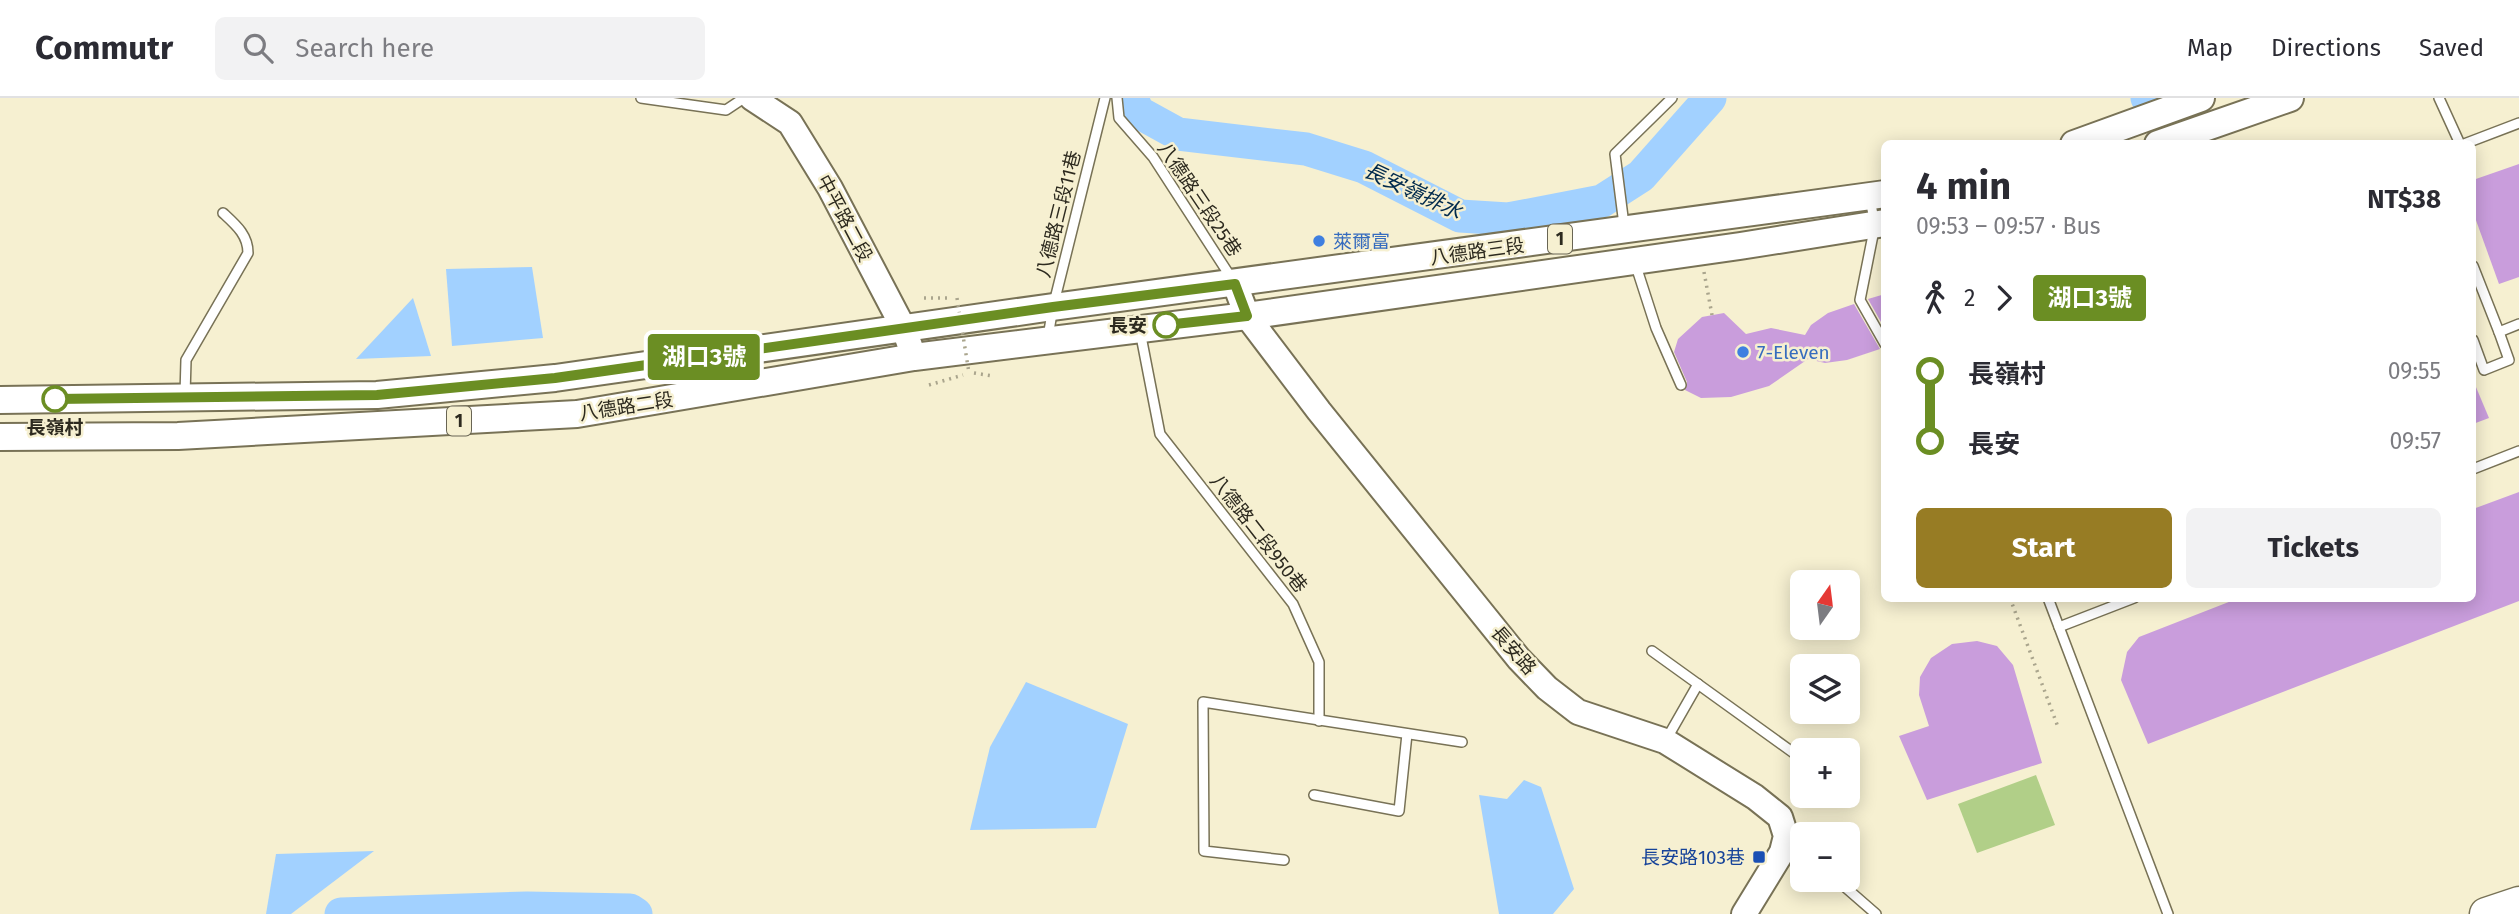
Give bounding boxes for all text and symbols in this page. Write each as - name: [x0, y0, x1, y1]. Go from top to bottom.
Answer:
- search box: [215, 17, 705, 80]
- text: Commutr: [35, 28, 173, 68]
- icon: search: [239, 29, 277, 67]
- text: Search here: [295, 33, 434, 64]
- text: Map: [2187, 34, 2233, 62]
- text: Directions: [2271, 34, 2381, 62]
- text: Saved: [2419, 34, 2484, 62]
- street label: 八德路三段25巷: [1153, 138, 1246, 261]
- street label: 八德路三段11巷: [1032, 148, 1085, 280]
- water label: 長安嶺排水: [1360, 157, 1467, 225]
- text: 4 min: [1916, 163, 2011, 209]
- street label: 中平路二段: [812, 171, 877, 266]
- text: NT$38: [2367, 184, 2441, 215]
- text: 09:53 – 09:57 · Bus: [1916, 212, 2101, 240]
- road number: 1: [1548, 224, 1572, 254]
- place label: 萊爾富: [1333, 230, 1390, 253]
- marker: 萊爾富: [1311, 233, 1327, 249]
- street label: 八德路三段: [1428, 233, 1526, 269]
- icon: walk: [1916, 279, 1954, 317]
- icon: forward: [1985, 279, 2023, 317]
- text: 2: [1964, 284, 1975, 312]
- text: 湖口3號: [2047, 284, 2132, 312]
- marker: 長安: [1153, 312, 1179, 338]
- place label: 長安: [1109, 314, 1147, 337]
- line badge: 湖口3號: [655, 334, 753, 380]
- place label: 7-Eleven: [1757, 341, 1830, 364]
- text: 湖口3號: [662, 343, 746, 371]
- marker: 7-Eleven: [1735, 344, 1751, 360]
- text: 09:55: [2388, 357, 2441, 385]
- text: 長嶺村: [1968, 359, 2046, 390]
- marker: 長嶺村: [42, 386, 68, 412]
- street label: 八德路二段: [577, 388, 675, 425]
- road number: 1: [447, 407, 471, 436]
- place label: 長嶺村: [26, 416, 84, 439]
- text: 09:57: [2390, 427, 2441, 455]
- text: 長安: [1968, 429, 2020, 460]
- street label: 八德路二段950巷: [1205, 469, 1312, 597]
- button: Start: [1916, 508, 2172, 588]
- button: Tickets: [2186, 508, 2441, 588]
- north arrow: [1790, 570, 1860, 640]
- map controls: [1790, 570, 1860, 892]
- street label: 長安路: [1486, 621, 1541, 679]
- button: layers: [1790, 654, 1860, 724]
- button: +: [1790, 738, 1860, 808]
- button: −: [1790, 822, 1860, 892]
- place label: 長安路103巷: [1641, 846, 1745, 869]
- marker: 長安路103巷: [1751, 849, 1767, 865]

